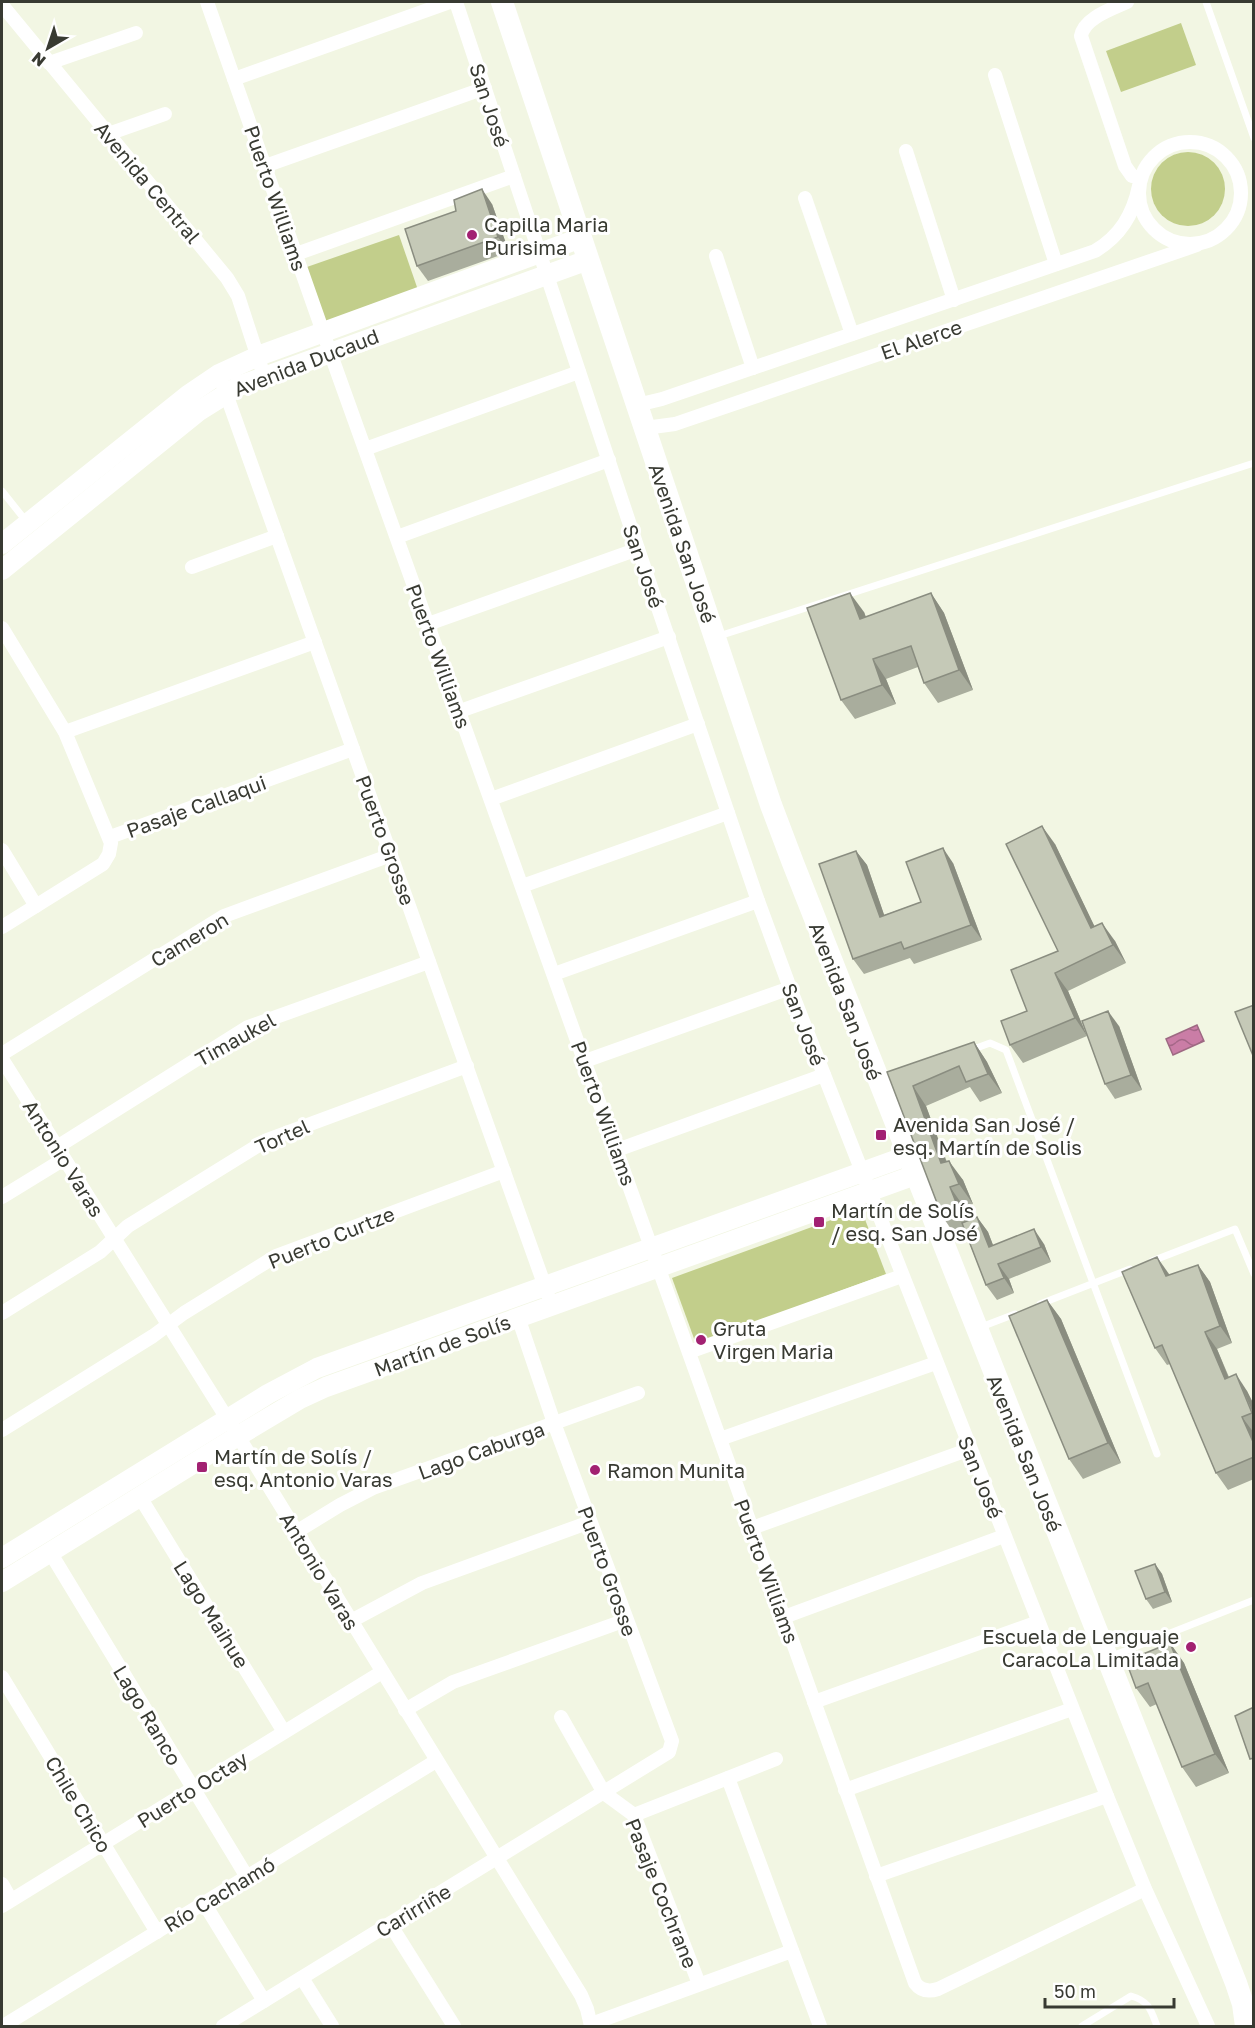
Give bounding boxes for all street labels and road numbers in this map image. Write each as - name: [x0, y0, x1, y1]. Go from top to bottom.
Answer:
- street label: San José: [465, 60, 515, 150]
- street label: Avenida Central: [90, 116, 206, 248]
- street label: Puerto Williams: [240, 122, 312, 274]
- street label: El Alerce: [877, 314, 965, 364]
- street label: Avenida Ducaud: [230, 323, 382, 401]
- street label: Avenida San José: [644, 460, 722, 626]
- street label: San José: [619, 521, 669, 611]
- street label: Puerto Williams: [402, 580, 476, 732]
- street label: Pasaje Callaqui: [123, 770, 269, 842]
- street label: Puerto Grosse: [351, 772, 421, 908]
- street label: Cameron: [146, 907, 232, 971]
- street label: Avenida San José: [805, 918, 887, 1084]
- street label: San José: [777, 979, 831, 1069]
- street label: Timaukel: [191, 1007, 279, 1071]
- street label: Puerto Williams: [567, 1037, 641, 1189]
- street label: Antonio Varas: [19, 1095, 109, 1221]
- street label: Tortel: [251, 1113, 313, 1159]
- street label: Puerto Curtze: [264, 1201, 398, 1273]
- street label: Martín de Solís: [371, 1309, 513, 1381]
- street label: Avenida San José: [982, 1371, 1068, 1535]
- street label: Lago Caburga: [415, 1416, 547, 1484]
- street label: San José: [954, 1432, 1008, 1522]
- street label: Puerto Williams: [730, 1495, 804, 1647]
- street label: Puerto Grosse: [573, 1503, 643, 1639]
- street label: Antonio Varas: [275, 1508, 365, 1634]
- street label: Lago Maihue: [169, 1556, 255, 1672]
- street label: Lago Ranco: [109, 1661, 187, 1769]
- street label: Puerto Octay: [132, 1745, 252, 1833]
- street label: Chile Chico: [41, 1751, 117, 1857]
- street label: Pasaje Cochrane: [621, 1814, 703, 1972]
- street label: Río Cachamó: [159, 1852, 279, 1936]
- street label: Carirriñe: [371, 1878, 455, 1942]

